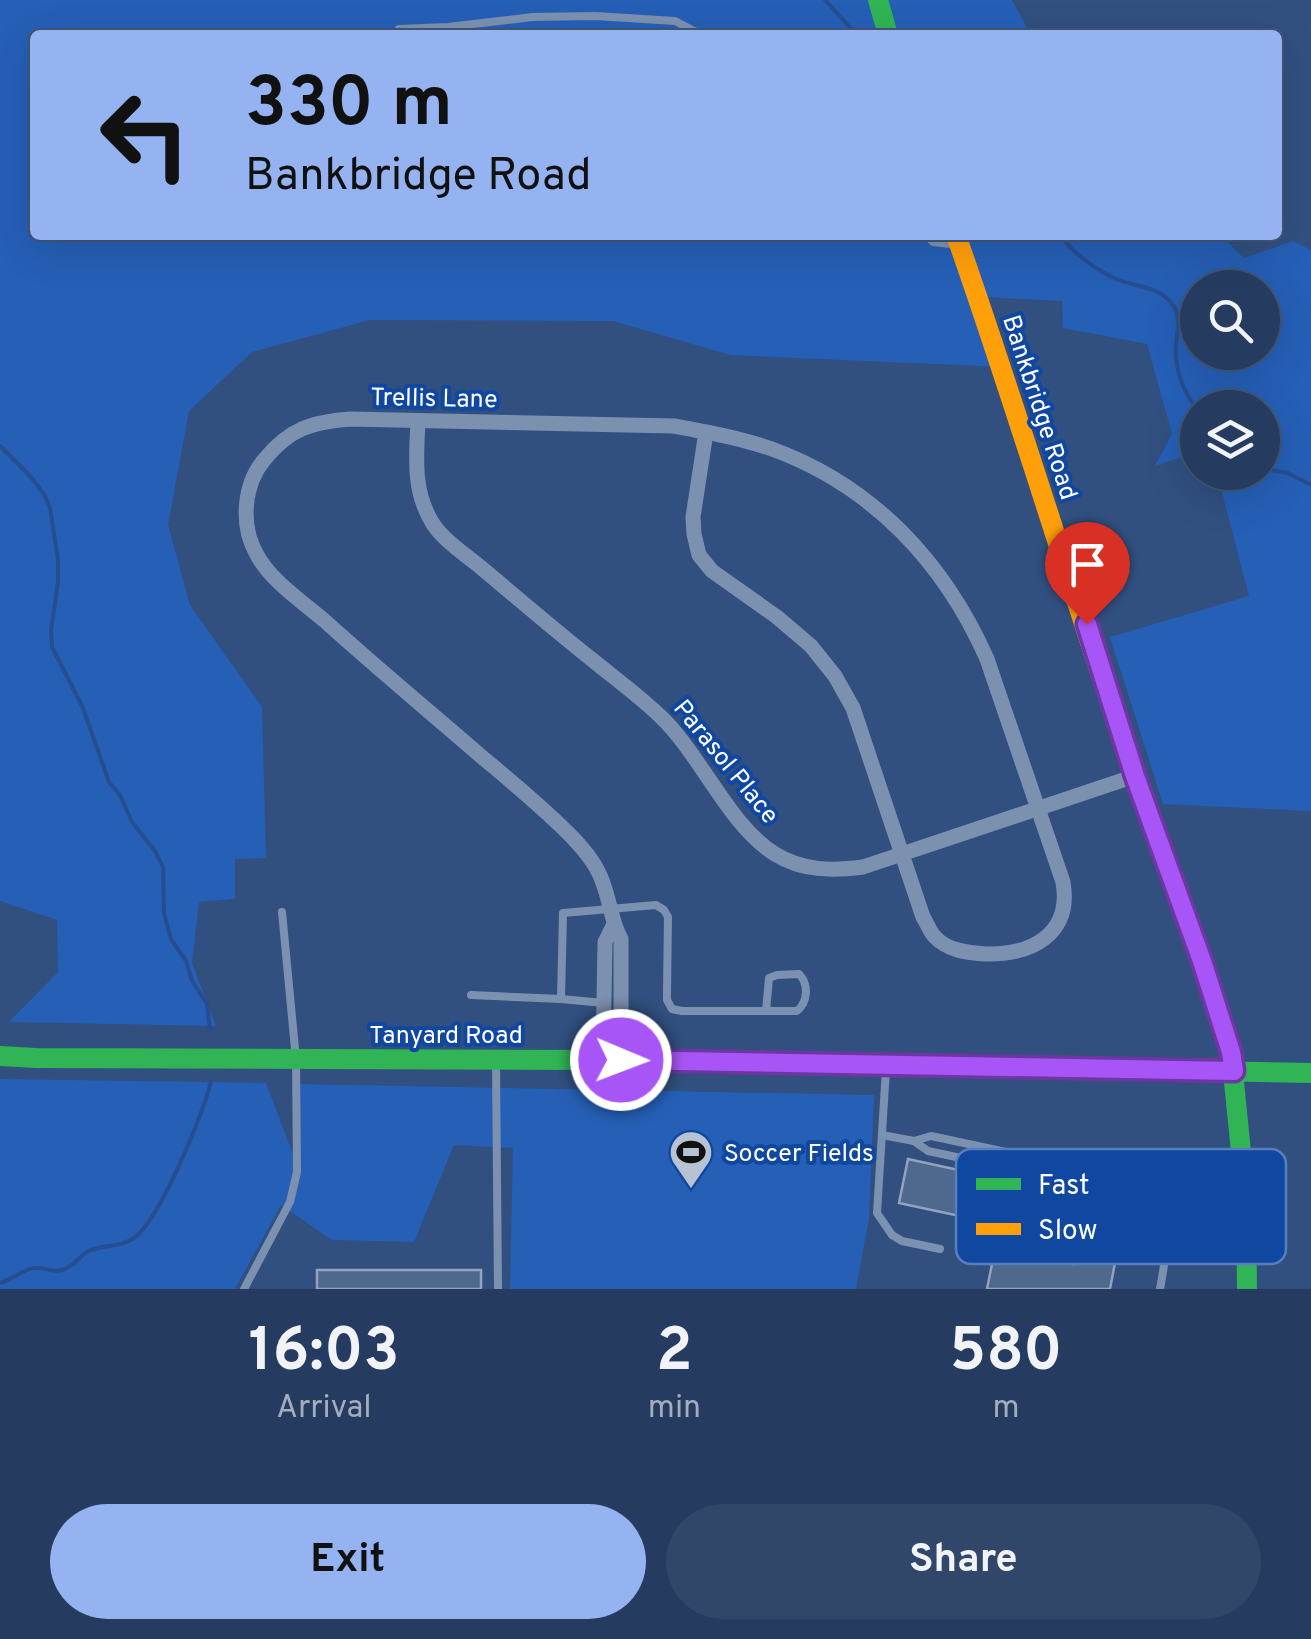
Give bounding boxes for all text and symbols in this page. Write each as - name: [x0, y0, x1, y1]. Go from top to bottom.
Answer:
- text: 330 m: [245, 62, 453, 151]
- icon: left: [80, 70, 210, 200]
- text: Bankbridge Road: [245, 149, 592, 206]
- map controls: [1180, 270, 1280, 490]
- button: search: [1180, 270, 1280, 370]
- street label: Bankbridge Road: [993, 311, 1083, 504]
- street label: Trellis Lane: [370, 383, 498, 417]
- button: layers: [1180, 390, 1280, 490]
- pin: [1045, 522, 1130, 625]
- icon: arrive: [1060, 537, 1115, 592]
- street label: Parasol Place: [665, 694, 785, 832]
- position arrow: [569, 1008, 673, 1112]
- street label: Tanyard Road: [369, 1021, 523, 1053]
- sports icon: Soccer Fields: [668, 1129, 714, 1190]
- place label: Soccer Fields: [724, 1139, 874, 1171]
- legend: [956, 1149, 1286, 1264]
- text: Fast: [1038, 1169, 1090, 1205]
- text: Slow: [1038, 1214, 1097, 1250]
- text: 16:03: [248, 1316, 399, 1392]
- text: 2: [656, 1316, 693, 1392]
- text: 580: [950, 1316, 1063, 1392]
- text: Arrival: [276, 1389, 372, 1429]
- text: min: [648, 1389, 701, 1429]
- text: m: [992, 1389, 1020, 1429]
- button: Exit: [50, 1504, 646, 1619]
- button: Share: [666, 1504, 1261, 1619]

